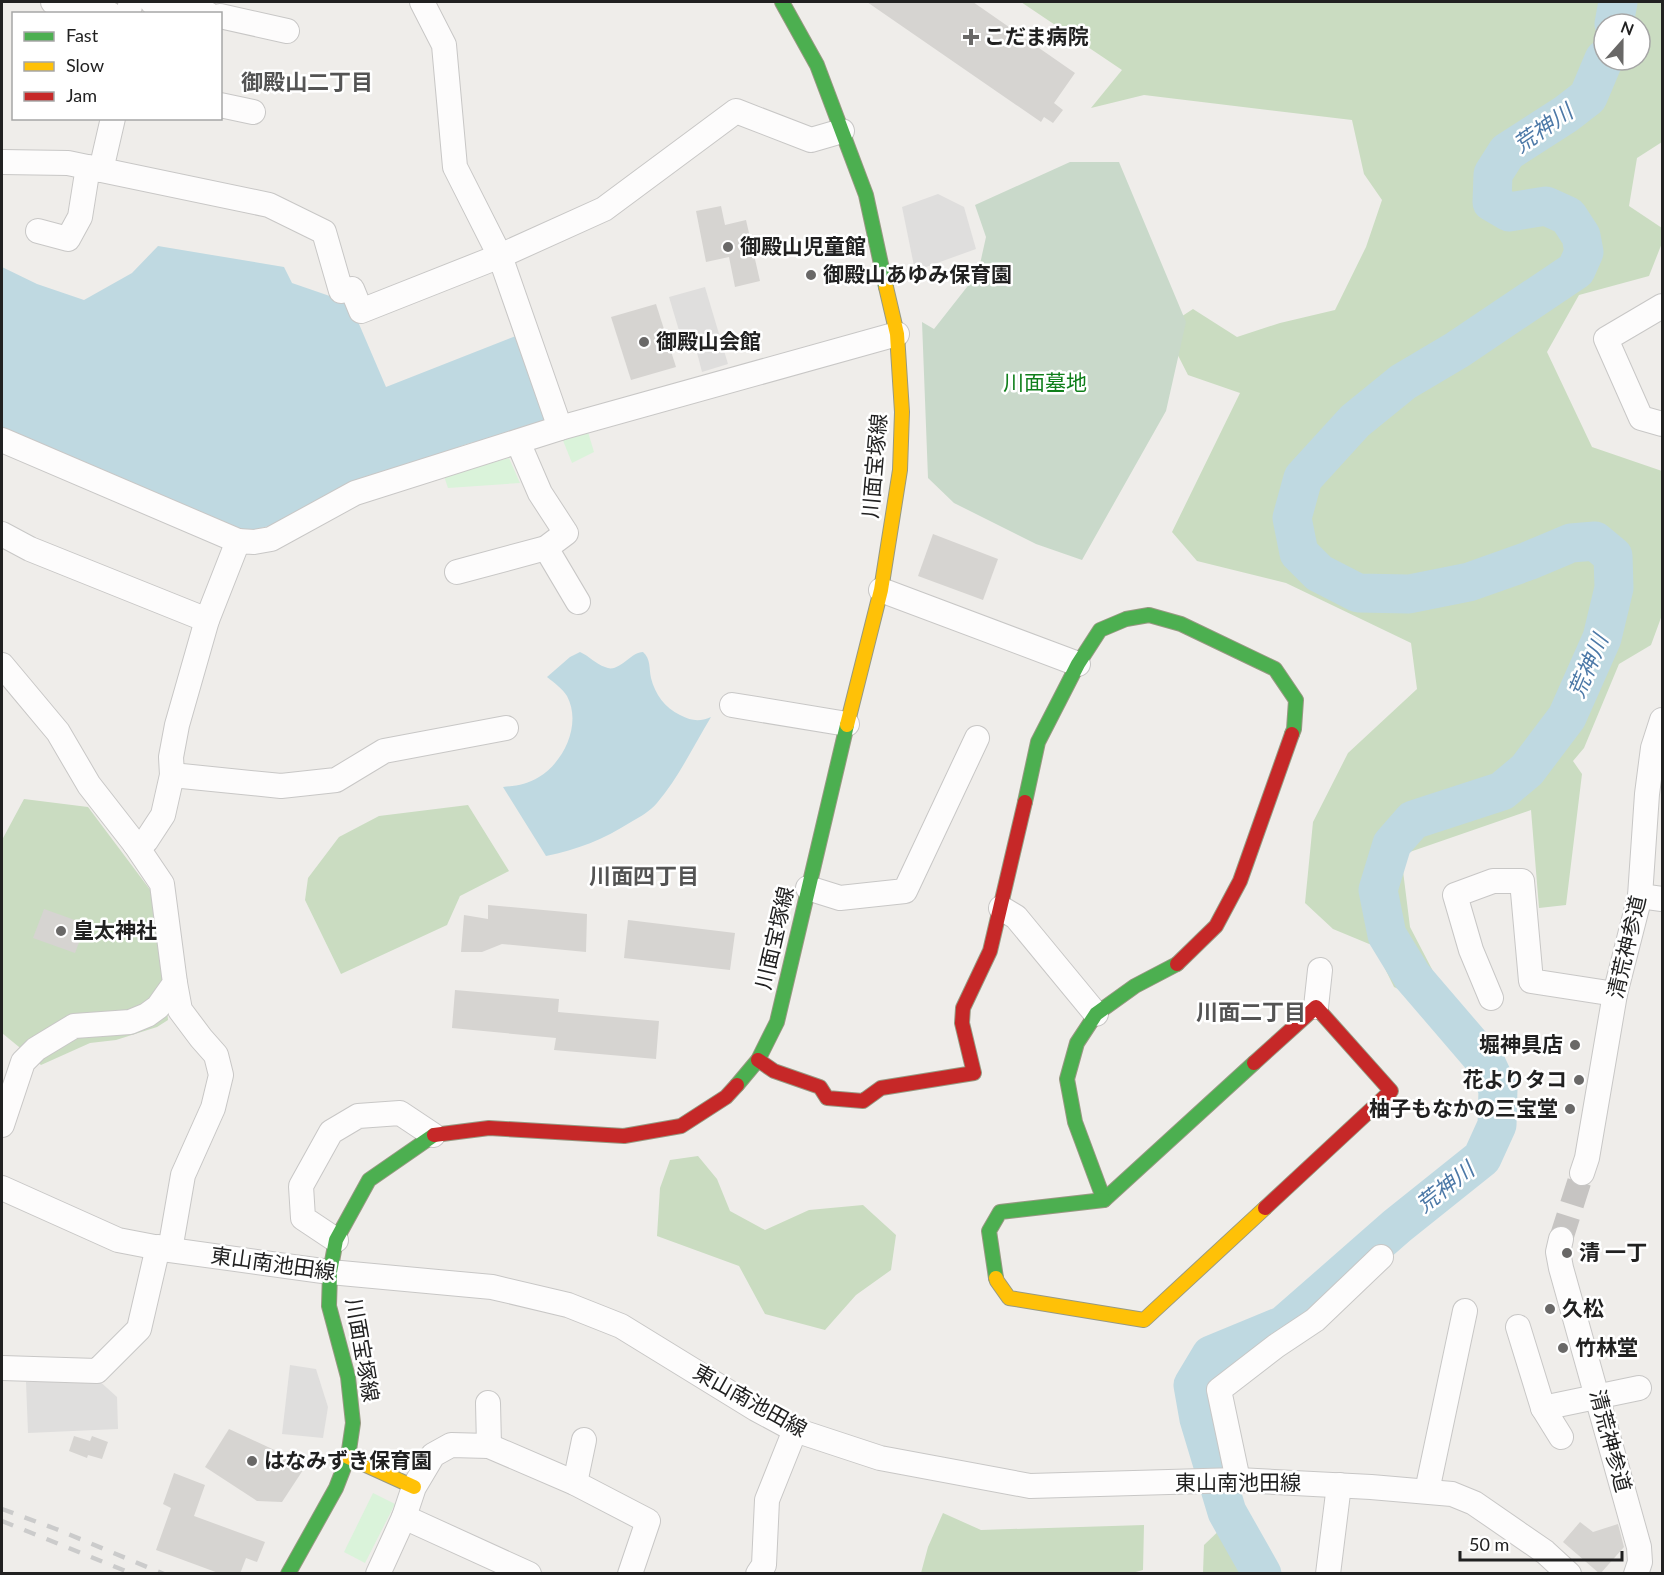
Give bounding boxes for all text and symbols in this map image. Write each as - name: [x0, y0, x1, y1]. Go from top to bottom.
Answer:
- legend: [12, 12, 222, 120]
- north arrow: [1592, 12, 1652, 72]
- text: N: [1618, 16, 1637, 39]
- place label: こだま病院: [984, 23, 1089, 48]
- text: Fast: [66, 24, 99, 46]
- marker: こだま病院: [962, 28, 980, 46]
- text: Slow: [66, 54, 104, 76]
- district label: 御殿山二丁目: [241, 68, 373, 95]
- text: Jam: [66, 84, 97, 106]
- water label: 荒神川: [1508, 96, 1579, 158]
- place label: 御殿山児童館: [740, 233, 866, 258]
- marker: 御殿山児童館: [721, 240, 735, 254]
- place label: 御殿山あゆみ保育園: [823, 261, 1012, 286]
- marker: 御殿山あゆみ保育園: [804, 268, 818, 282]
- place label: 御殿山会館: [656, 328, 761, 353]
- marker: 御殿山会館: [637, 335, 651, 349]
- park label: 川面墓地: [1003, 369, 1087, 394]
- street label: 川面宝塚線: [856, 412, 891, 519]
- water label: 荒神川: [1562, 628, 1614, 701]
- district label: 川面四丁目: [589, 862, 699, 889]
- street label: 川面宝塚線: [750, 884, 798, 992]
- street label: 清荒神参道: [1602, 893, 1650, 1001]
- place label: 皇太神社: [73, 917, 157, 942]
- marker: 皇太神社: [54, 924, 68, 938]
- district label: 川面二丁目: [1196, 998, 1306, 1025]
- place label: 堀神具店: [1479, 1031, 1563, 1056]
- marker: 堀神具店: [1568, 1038, 1582, 1052]
- place label: 花よりタコ: [1462, 1066, 1567, 1091]
- marker: 花よりタコ: [1572, 1073, 1586, 1087]
- place label: 柚子もなかの三宝堂: [1369, 1095, 1558, 1120]
- marker: 柚子もなかの三宝堂: [1563, 1102, 1577, 1116]
- water label: 荒神川: [1410, 1154, 1481, 1218]
- place label: 清 一丁: [1579, 1239, 1647, 1264]
- street label: 東山南池田線: [209, 1241, 337, 1284]
- marker: 清 一丁: [1560, 1246, 1574, 1260]
- place label: 久松: [1562, 1295, 1604, 1320]
- street label: 川面宝塚線: [342, 1296, 385, 1404]
- marker: 久松: [1543, 1302, 1557, 1316]
- place label: 竹林堂: [1575, 1334, 1638, 1359]
- marker: 竹林堂: [1556, 1341, 1570, 1355]
- street label: 東山南池田線: [690, 1358, 812, 1441]
- street label: 清荒神参道: [1586, 1387, 1637, 1495]
- place label: はなみずき保育園: [264, 1447, 432, 1472]
- marker: はなみずき保育園: [245, 1454, 259, 1468]
- street label: 東山南池田線: [1175, 1469, 1301, 1494]
- scale bar: [1460, 1524, 1622, 1562]
- text: 50 m: [1469, 1533, 1509, 1555]

